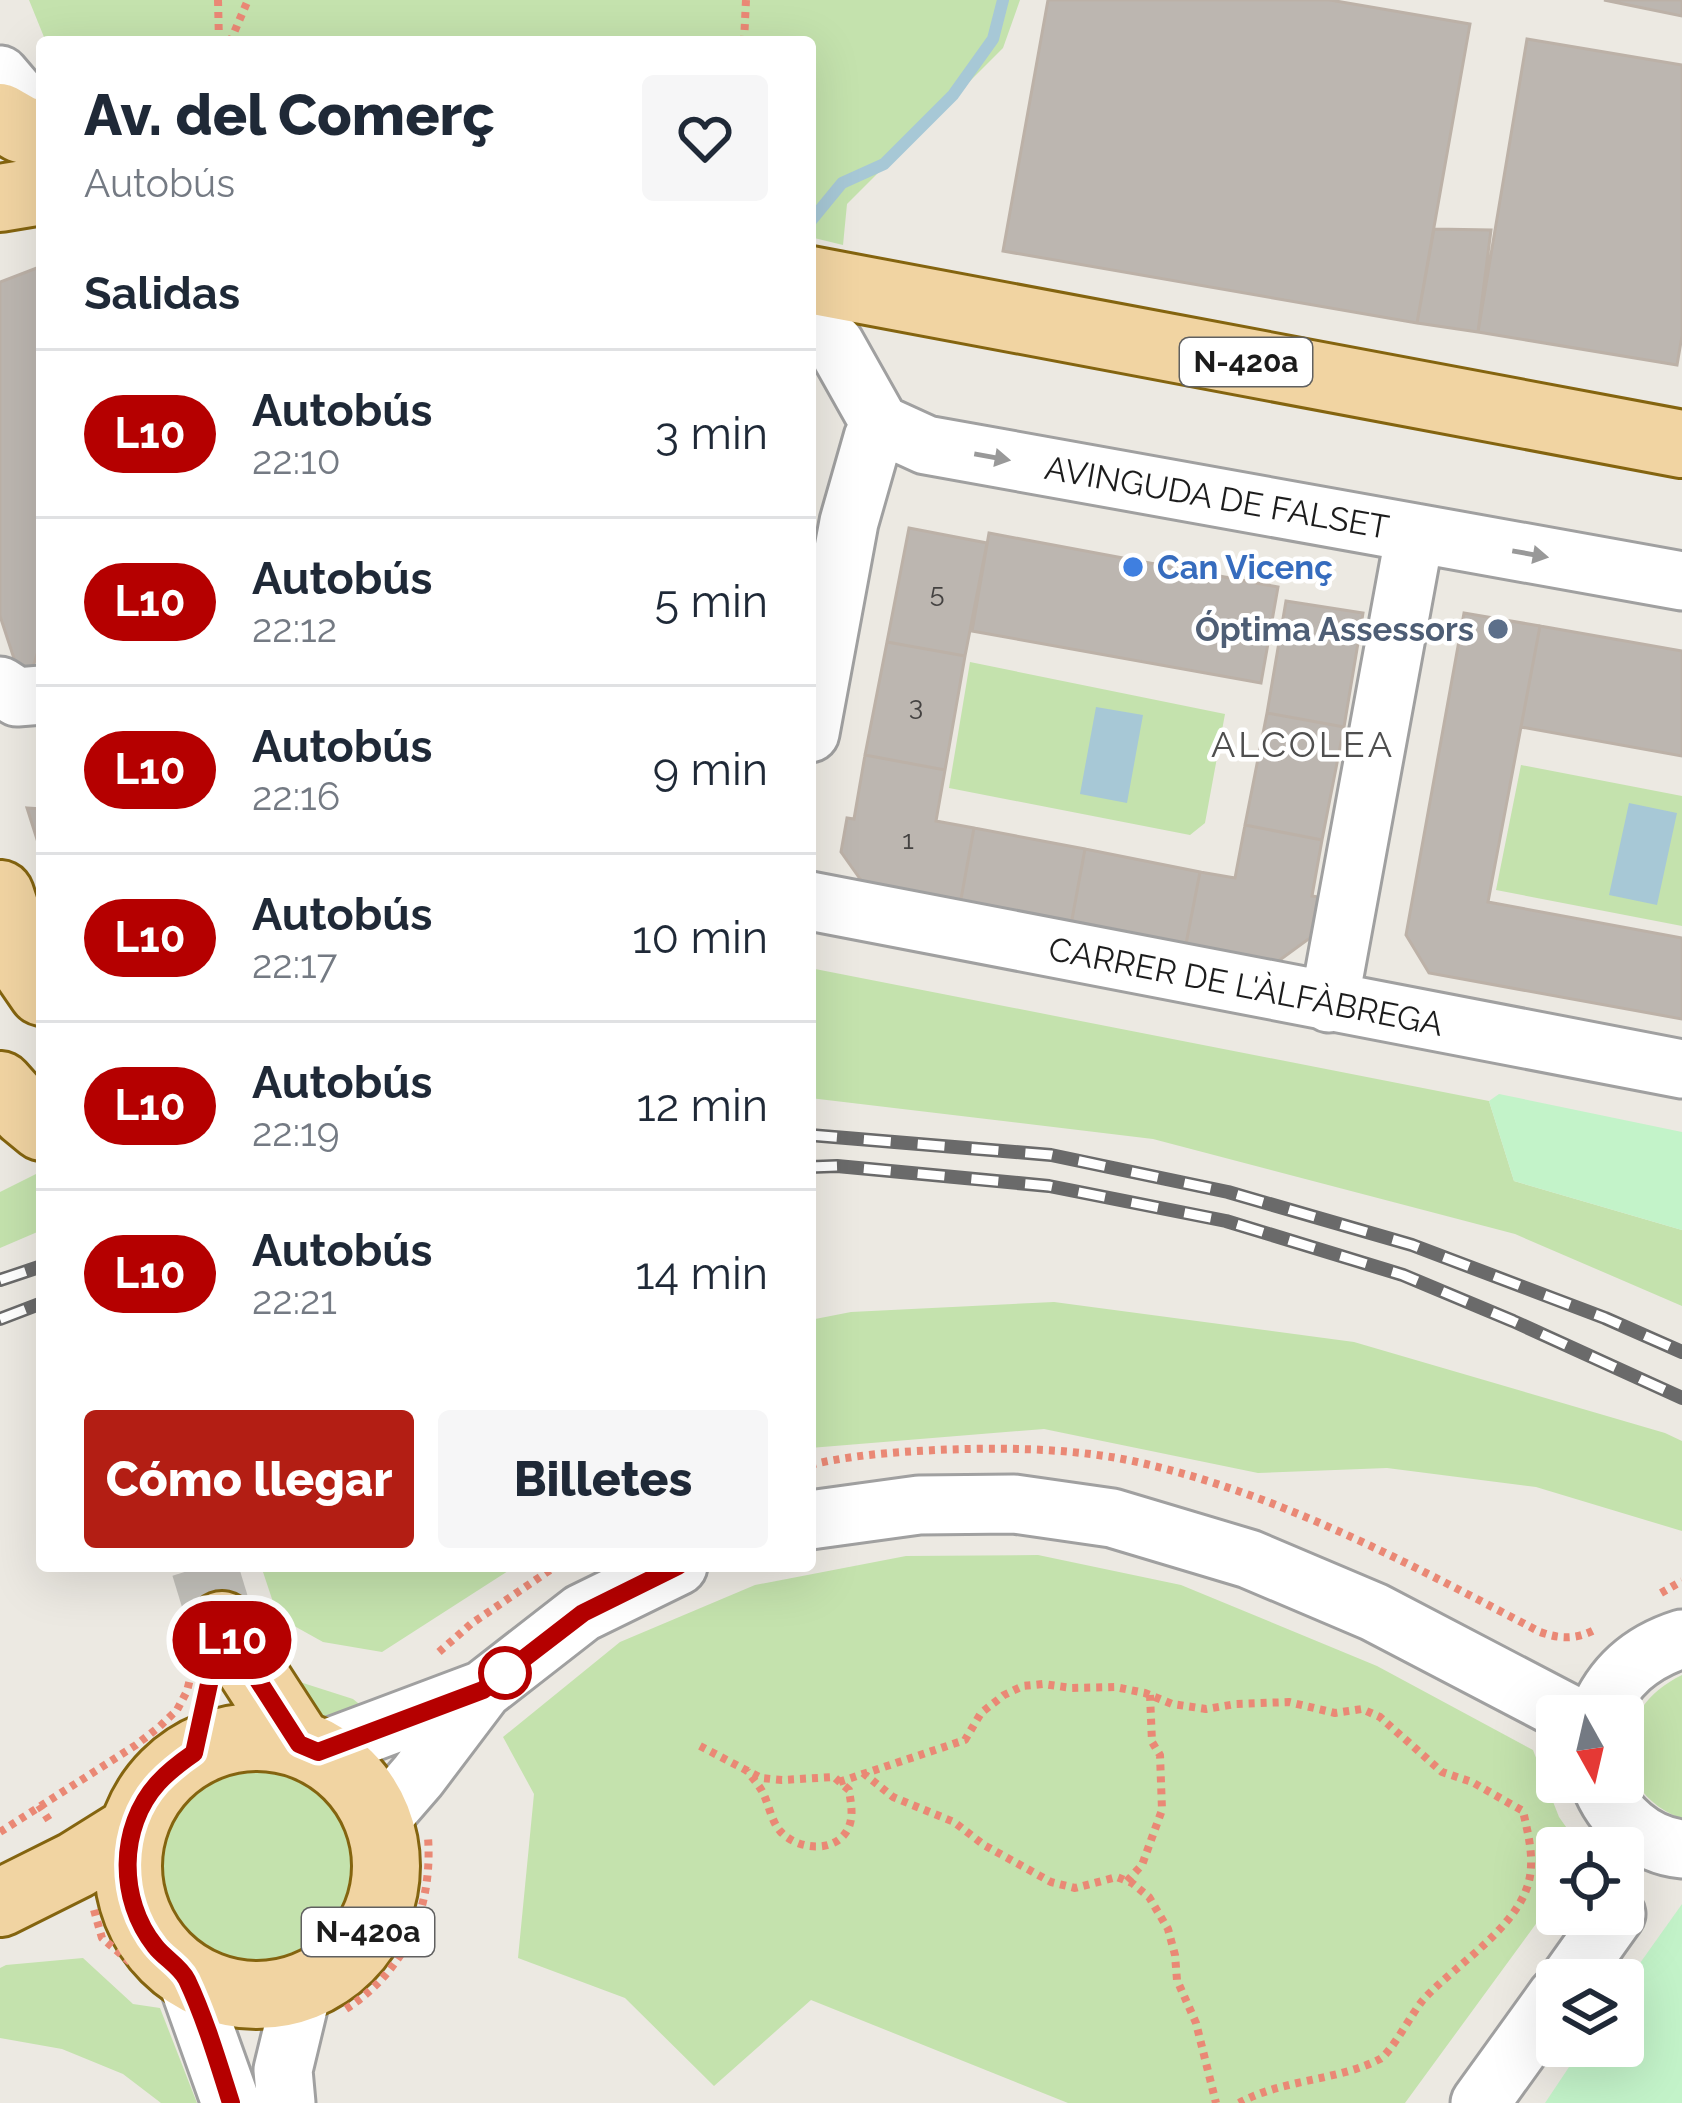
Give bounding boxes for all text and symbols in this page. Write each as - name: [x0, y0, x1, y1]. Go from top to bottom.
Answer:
- button: heart: [642, 75, 768, 201]
- text: Av. del Comerç: [84, 81, 495, 148]
- text: Autobús: [84, 160, 235, 206]
- text: Salidas: [84, 267, 240, 320]
- road number: N-420a: [1180, 338, 1312, 386]
- text: Autobús: [252, 384, 432, 437]
- text: 3 min: [655, 407, 768, 460]
- text: L10: [114, 409, 186, 458]
- text: 22:10: [252, 437, 341, 483]
- one-way arrow: [973, 448, 1011, 466]
- street label: AVINGUDA DE FALSET: [1042, 448, 1392, 547]
- one-way arrow: [1512, 545, 1550, 564]
- place label: Can Vicenç: [1157, 548, 1333, 587]
- text: Autobús: [252, 552, 432, 605]
- marker: Can Vicenç: [1120, 554, 1146, 580]
- text: 5 min: [655, 575, 768, 628]
- text: L10: [114, 577, 186, 626]
- house number: 5: [930, 577, 944, 608]
- text: 22:12: [252, 605, 337, 651]
- place label: Óptima Assessors: [1195, 610, 1474, 649]
- marker: Óptima Assessors: [1485, 616, 1511, 642]
- house number: 3: [909, 690, 923, 721]
- text: Autobús: [252, 720, 432, 773]
- district label: ALCOLEA: [1211, 723, 1395, 765]
- text: 9 min: [653, 743, 768, 796]
- text: L10: [114, 745, 186, 794]
- text: 22:16: [252, 773, 340, 819]
- house number: 1: [902, 824, 914, 855]
- text: Autobús: [252, 888, 432, 941]
- text: 10 min: [632, 911, 768, 964]
- text: L10: [114, 913, 186, 962]
- street label: CARRER DE L'ÀLFÀBREGA: [1046, 929, 1446, 1044]
- text: 22:17: [252, 941, 337, 987]
- text: Autobús: [252, 1056, 432, 1109]
- text: 12 min: [636, 1079, 768, 1132]
- text: L10: [114, 1081, 186, 1130]
- text: 22:19: [252, 1109, 340, 1155]
- text: Autobús: [252, 1224, 432, 1277]
- text: 14 min: [635, 1247, 768, 1300]
- text: L10: [114, 1249, 186, 1298]
- text: 22:21: [252, 1277, 337, 1323]
- button: Cómo llegar: [84, 1410, 414, 1548]
- button: Billetes: [438, 1410, 768, 1548]
- line badge: L10: [163, 1601, 301, 1679]
- text: L10: [196, 1615, 268, 1664]
- unlabelled marker: [480, 1648, 530, 1698]
- north arrow: [1536, 1695, 1644, 1803]
- map controls: [1536, 1695, 1644, 2067]
- button: locate: [1536, 1827, 1644, 1935]
- road number: N-420a: [302, 1908, 434, 1956]
- button: layers: [1536, 1959, 1644, 2067]

